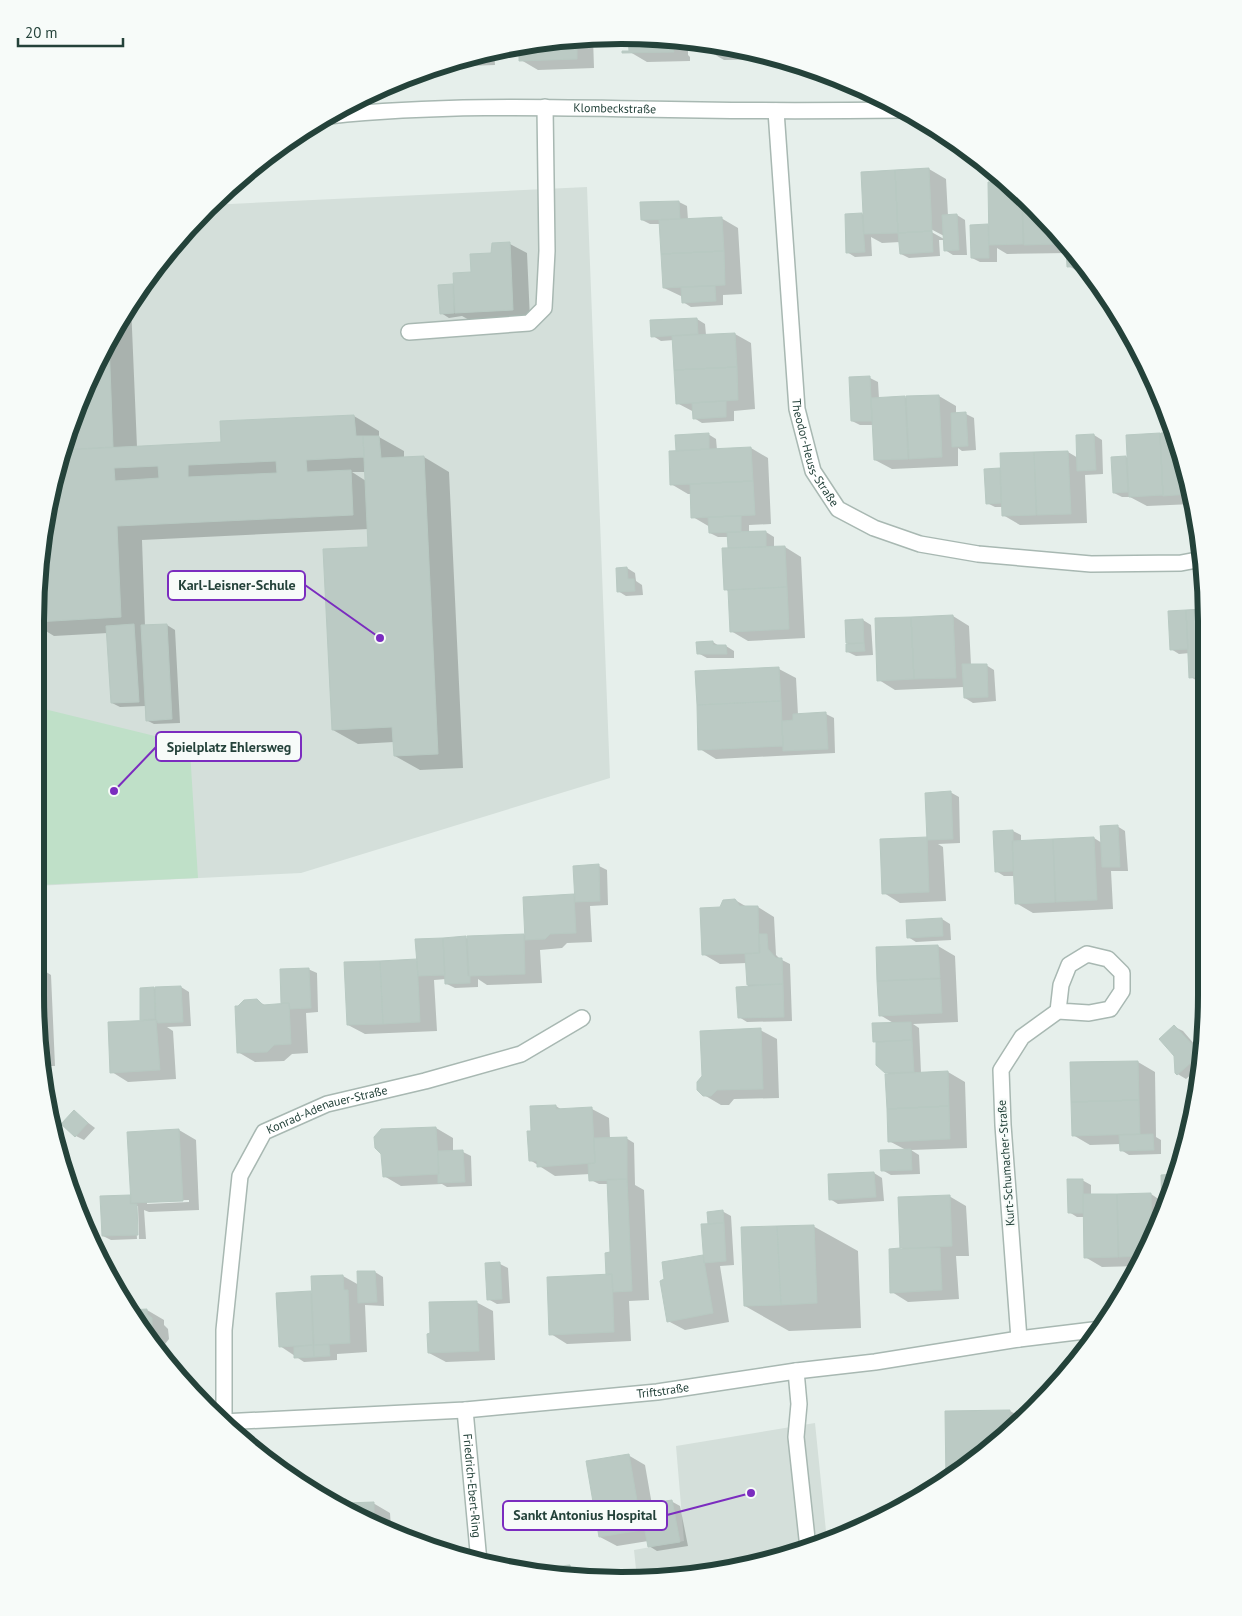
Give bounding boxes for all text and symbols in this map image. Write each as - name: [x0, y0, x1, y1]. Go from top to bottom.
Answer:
- scale bar: [18, 15, 122, 47]
- text: 20 m: [25, 23, 58, 42]
- street label: Klombeckstraße: [573, 100, 656, 116]
- street label: Theodor-Heuss-Straße: [789, 398, 842, 509]
- callout: Karl-Leisner-Schule: [168, 571, 305, 600]
- text: Karl-Leisner-Schule: [178, 576, 296, 594]
- callout: Spielplatz Ehlersweg: [156, 732, 301, 761]
- text: Spielplatz Ehlersweg: [167, 738, 291, 756]
- street label: Konrad-Adenauer-Straße: [264, 1082, 389, 1137]
- street label: Kurt-Schumacher-Straße: [994, 1099, 1017, 1227]
- street label: Triftstraße: [636, 1379, 690, 1401]
- street label: Friedrich-Ebert-Ring: [460, 1433, 485, 1538]
- callout: Sankt Antonius Hospital: [503, 1501, 667, 1530]
- text: Sankt Antonius Hospital: [513, 1506, 658, 1524]

